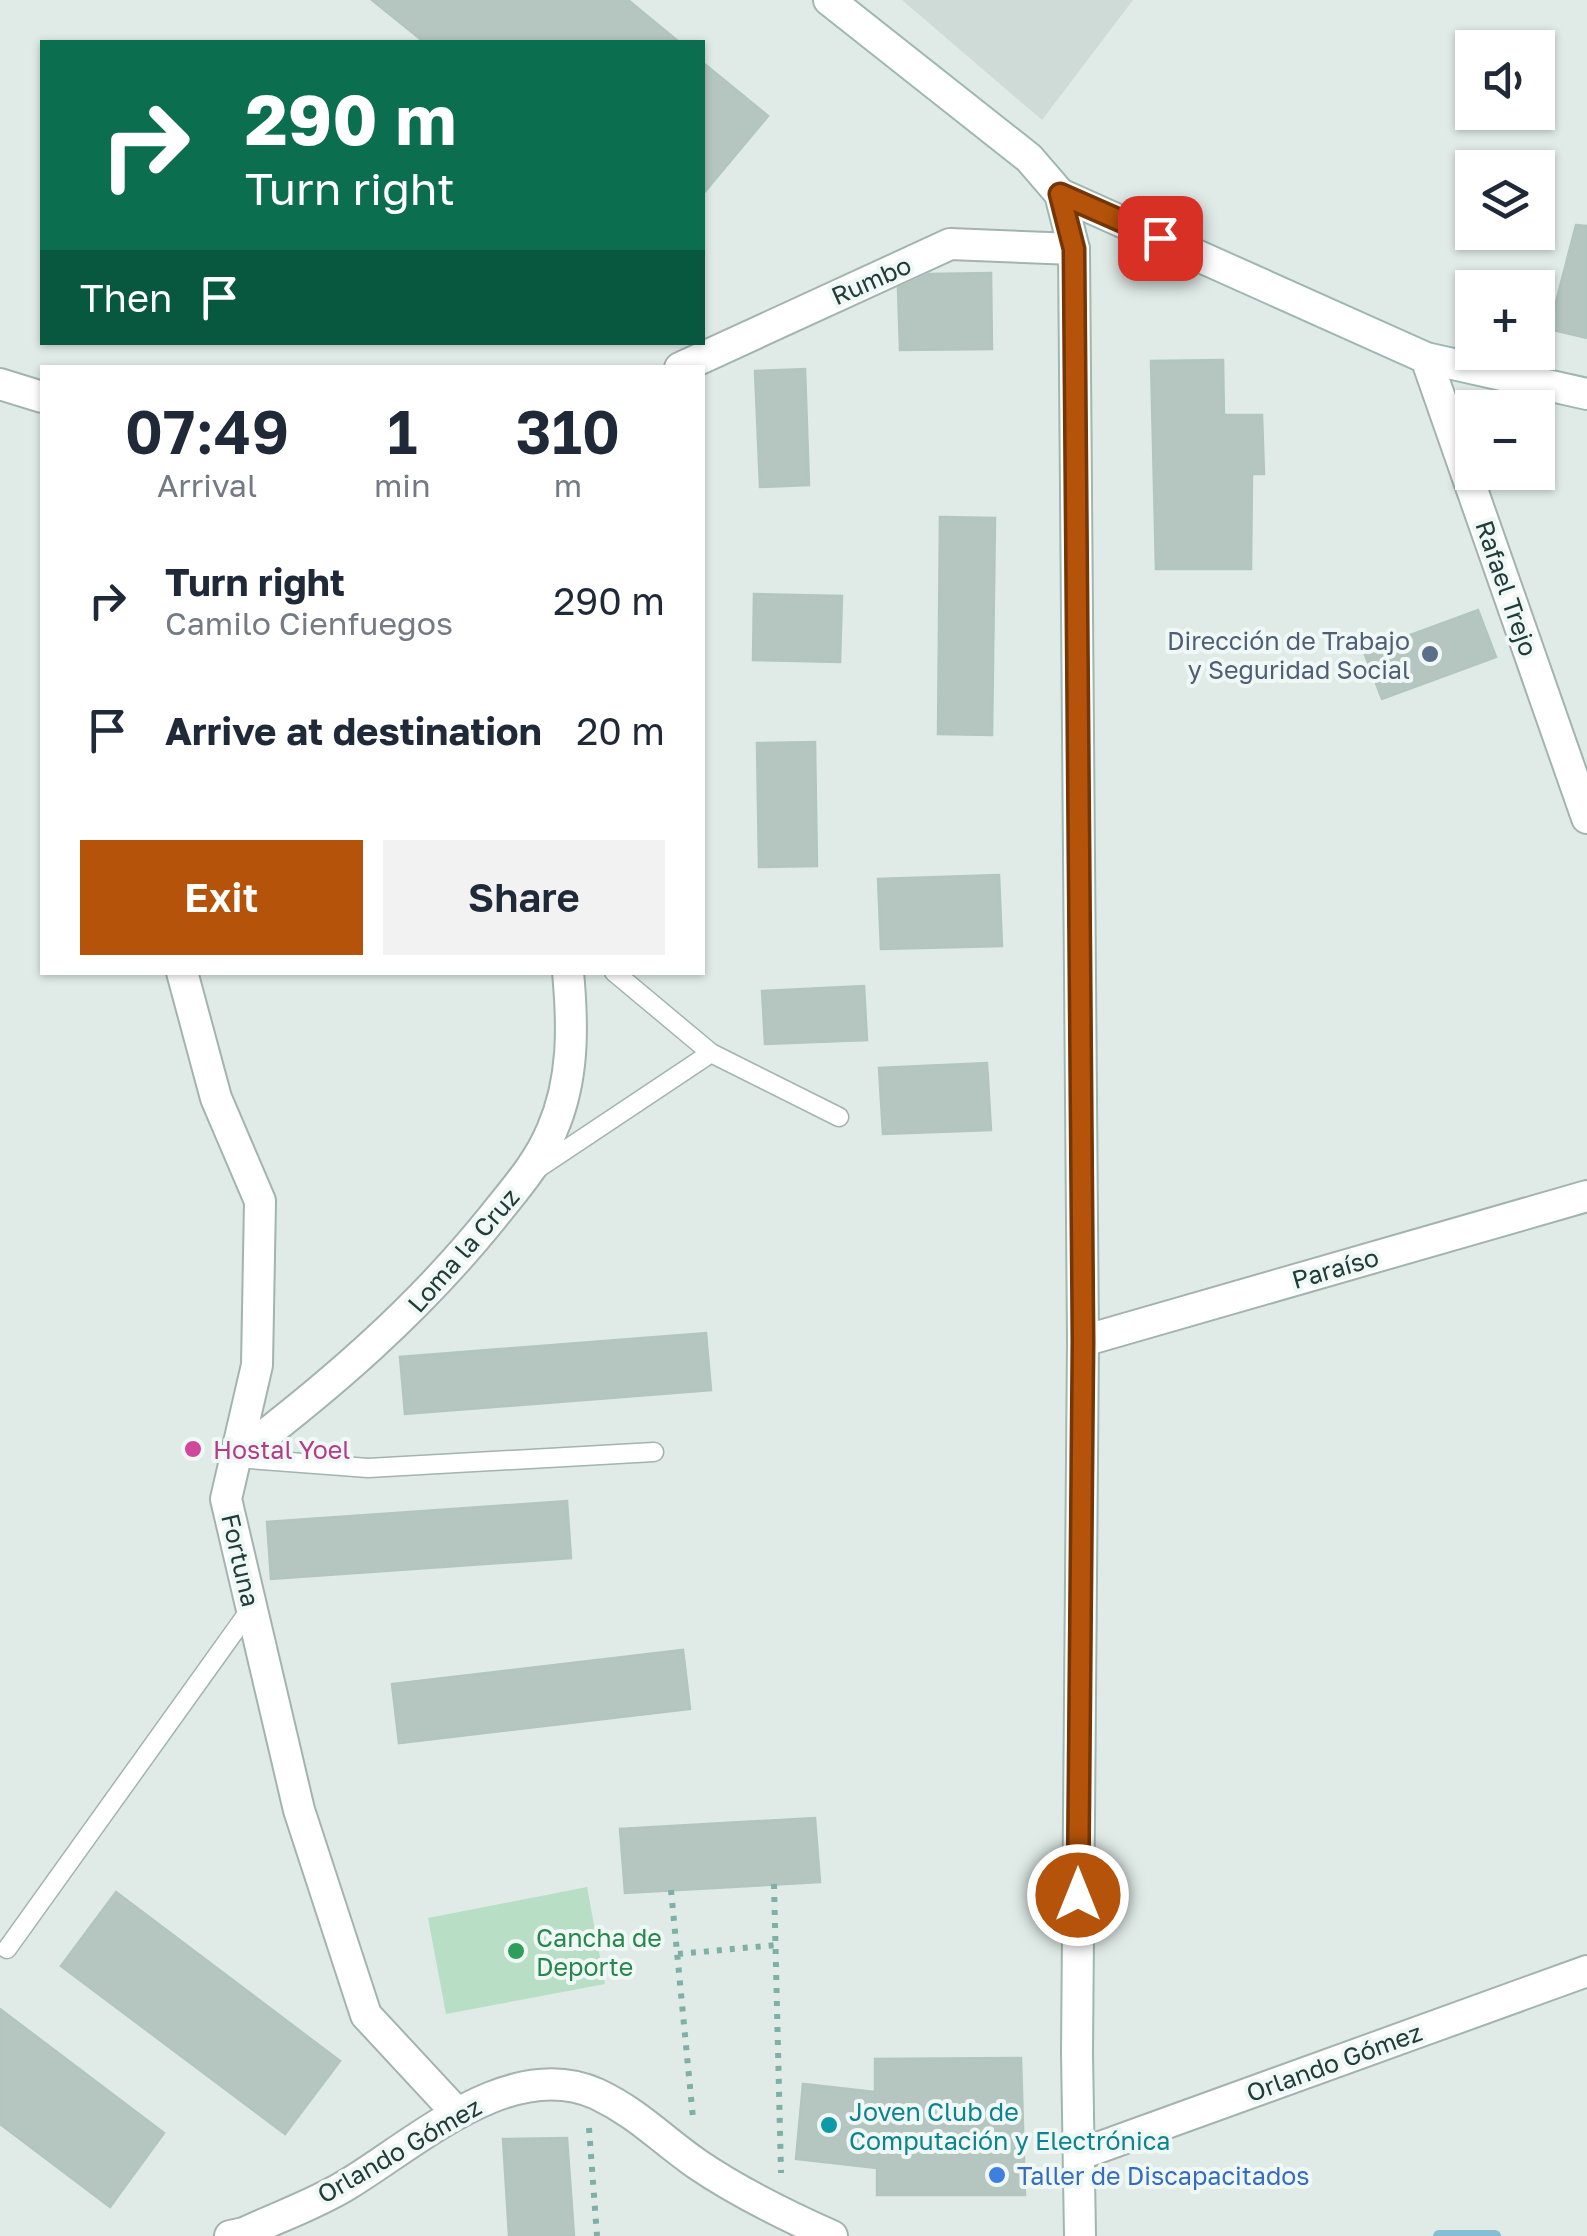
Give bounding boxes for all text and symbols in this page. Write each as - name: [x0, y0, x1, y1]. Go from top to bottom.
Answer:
- map controls: [1455, 30, 1555, 490]
- button: sound: [1455, 30, 1555, 130]
- text: 290 m: [245, 76, 456, 160]
- icon: right: [80, 80, 210, 210]
- button: layers: [1455, 150, 1555, 250]
- text: Turn right: [245, 161, 455, 215]
- pin: [1118, 196, 1203, 281]
- icon: arrive: [1133, 211, 1188, 266]
- street label: Rumbo: [826, 249, 916, 311]
- icon: arrive: [192, 270, 247, 325]
- button: +: [1455, 270, 1555, 370]
- text: Then: [80, 275, 172, 320]
- button: −: [1455, 390, 1555, 490]
- text: 07:49: [125, 395, 289, 467]
- text: 1: [387, 395, 417, 467]
- text: 310: [515, 395, 620, 467]
- text: Arrival: [157, 466, 257, 504]
- text: min: [374, 466, 431, 504]
- text: m: [554, 466, 582, 504]
- street label: Rafael Trejo: [1469, 516, 1545, 660]
- text: Turn right: [165, 559, 345, 604]
- icon: right: [80, 573, 135, 628]
- text: 290 m: [553, 578, 665, 623]
- text: Camilo Cienfuegos: [165, 604, 453, 642]
- place label: Dirección de Trabajo y Seguridad Social: [1167, 625, 1410, 685]
- marker: Dirección de Trabajo y Seguridad Social: [1419, 643, 1441, 665]
- icon: arrive: [80, 703, 135, 758]
- text: Arrive at destination: [165, 708, 542, 753]
- text: 20 m: [576, 708, 665, 753]
- button: Exit: [80, 840, 363, 955]
- button: Share: [383, 840, 665, 955]
- street label: Loma la Cruz: [401, 1182, 525, 1318]
- street label: Paraíso: [1288, 1241, 1382, 1295]
- place label: Hostal Yoel: [213, 1434, 350, 1465]
- marker: Hostal Yoel: [182, 1438, 204, 1460]
- street label: Fortuna: [215, 1510, 267, 1610]
- position arrow: [1026, 1843, 1130, 1947]
- place label: Cancha de Deporte: [536, 1922, 662, 1982]
- marker: Cancha de Deporte: [505, 1940, 527, 1962]
- street label: Orlando Gómez: [1242, 2016, 1426, 2108]
- street label: Orlando Gómez: [311, 2090, 487, 2210]
- place label: Joven Club de Computación y Electrónica: [849, 2096, 1170, 2156]
- marker: Joven Club de Computación y Electrónica: [818, 2114, 840, 2136]
- place label: Taller de Discapacitados: [1017, 2160, 1310, 2191]
- marker: Taller de Discapacitados: [986, 2164, 1008, 2186]

